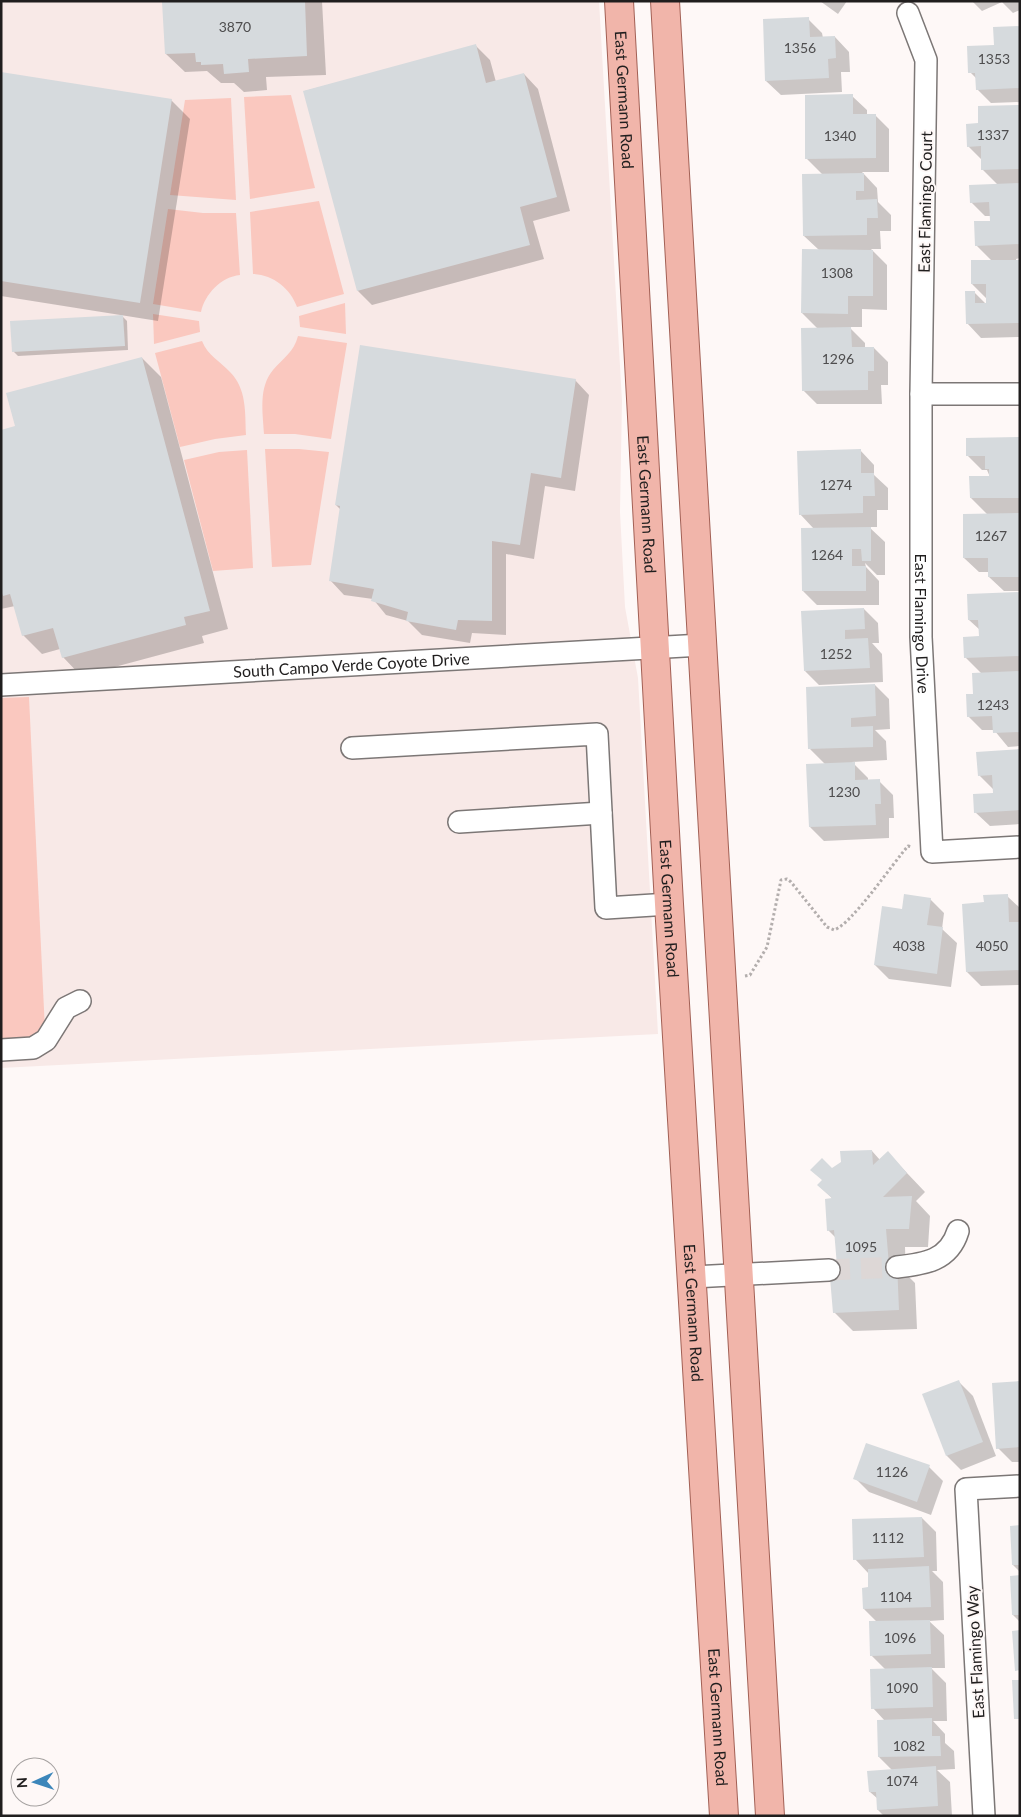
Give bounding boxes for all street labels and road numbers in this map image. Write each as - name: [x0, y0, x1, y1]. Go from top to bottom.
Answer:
- street label: East Germann Road: [612, 30, 638, 169]
- street label: East Flamingo Court: [914, 131, 935, 273]
- street label: East Germann Road: [634, 435, 661, 574]
- street label: East Flamingo Drive: [912, 554, 934, 694]
- street label: South Campo Verde Coyote Drive: [233, 648, 470, 681]
- street label: East Germann Road: [656, 839, 683, 978]
- street label: East Germann Road: [681, 1243, 708, 1382]
- street label: East Flamingo Way: [961, 1584, 987, 1719]
- street label: East Germann Road: [705, 1647, 732, 1787]

